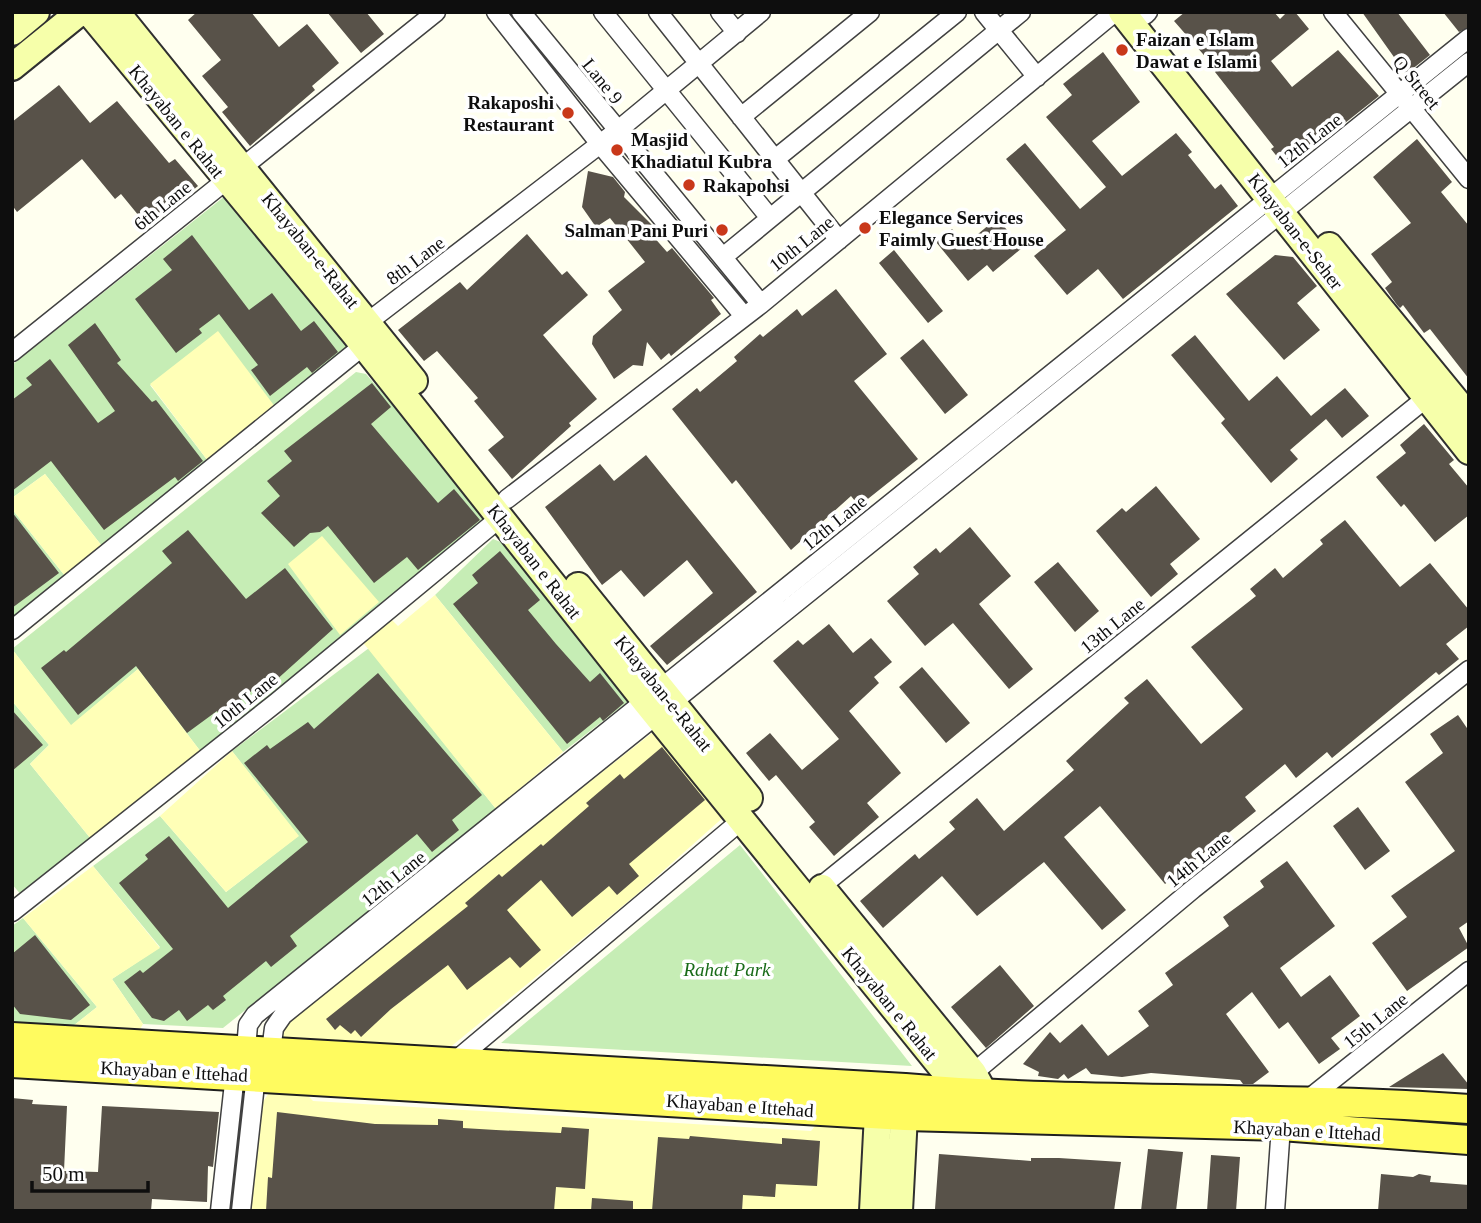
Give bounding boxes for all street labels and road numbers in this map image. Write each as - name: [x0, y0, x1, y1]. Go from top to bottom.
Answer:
- street label: Q Street: [1389, 51, 1445, 114]
- street label: Lane 9: [578, 54, 627, 108]
- street label: Khayaban e Rahat: [125, 61, 229, 183]
- street label: 12th Lane: [1273, 109, 1346, 172]
- street label: Khayaban-e-Seher: [1244, 169, 1348, 294]
- street label: 6th Lane: [130, 176, 195, 235]
- street label: Khayaban-e-Rahat: [258, 188, 364, 313]
- street label: 10th Lane: [765, 211, 838, 276]
- street label: 8th Lane: [382, 232, 448, 289]
- street label: 12th Lane: [798, 490, 871, 555]
- street label: Khayaban e Rahat: [483, 500, 586, 623]
- street label: 13th Lane: [1076, 593, 1149, 658]
- street label: Khayaban-e-Rahat: [611, 631, 717, 756]
- street label: 10th Lane: [209, 668, 282, 733]
- street label: 14th Lane: [1162, 827, 1235, 892]
- street label: 12th Lane: [357, 846, 430, 911]
- street label: Khayaban e Rahat: [838, 943, 942, 1065]
- street label: 15th Lane: [1339, 988, 1412, 1053]
- street label: Khayaban e Ittehad: [100, 1057, 249, 1086]
- street label: Khayaban e Ittehad: [666, 1090, 815, 1121]
- street label: Khayaban e Ittehad: [1233, 1116, 1382, 1145]

